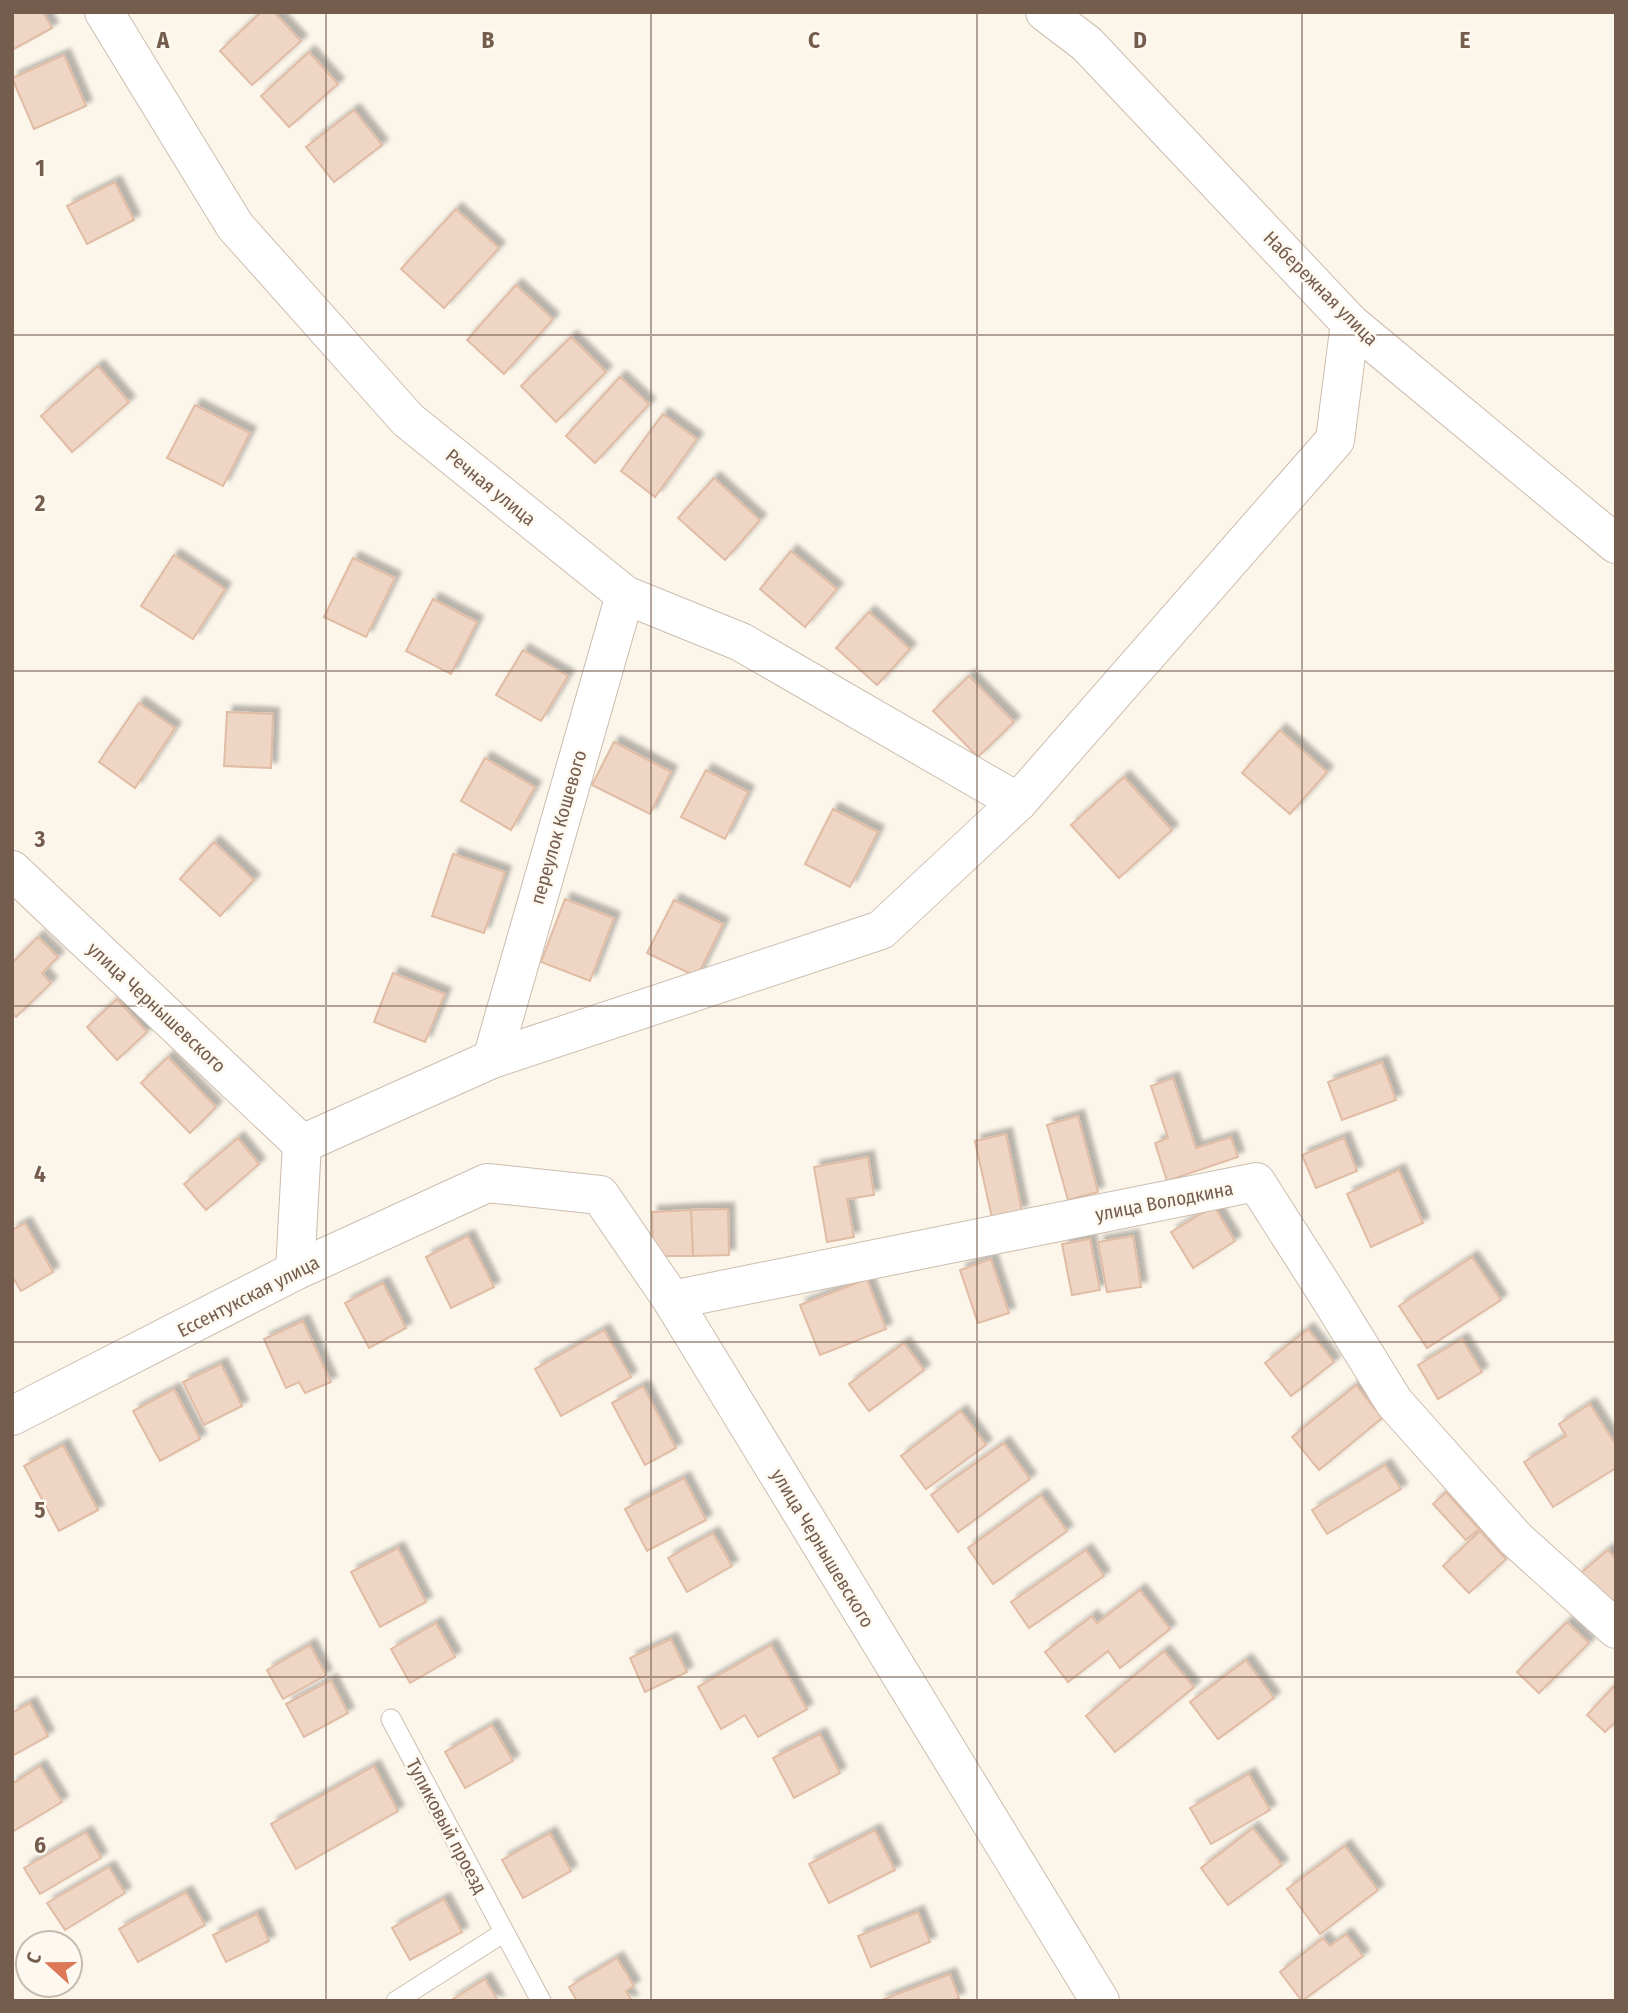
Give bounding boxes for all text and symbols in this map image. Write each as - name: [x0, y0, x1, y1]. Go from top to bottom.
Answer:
- text: A: [156, 26, 170, 54]
- text: B: [482, 26, 495, 54]
- text: C: [808, 26, 820, 54]
- text: D: [1133, 26, 1147, 54]
- text: E: [1460, 26, 1471, 54]
- text: 1: [35, 154, 45, 182]
- street label: Набережная улица: [1259, 226, 1383, 350]
- street label: Речная улица: [441, 444, 540, 531]
- text: 2: [34, 489, 46, 517]
- street label: переулок Кошевого: [525, 747, 592, 907]
- text: 3: [34, 825, 46, 853]
- street label: улица Чернышевского: [83, 937, 231, 1077]
- text: 4: [34, 1160, 46, 1188]
- street label: улица Володкина: [1093, 1177, 1235, 1226]
- street label: Ессентукская улица: [173, 1251, 323, 1342]
- street label: улица Чернышевского: [766, 1465, 879, 1632]
- text: 5: [34, 1496, 46, 1524]
- street label: Тупиковый проезд: [401, 1755, 492, 1898]
- text: 6: [34, 1831, 46, 1859]
- north arrow: [14, 1929, 84, 1999]
- text: С: [21, 1949, 46, 1967]

